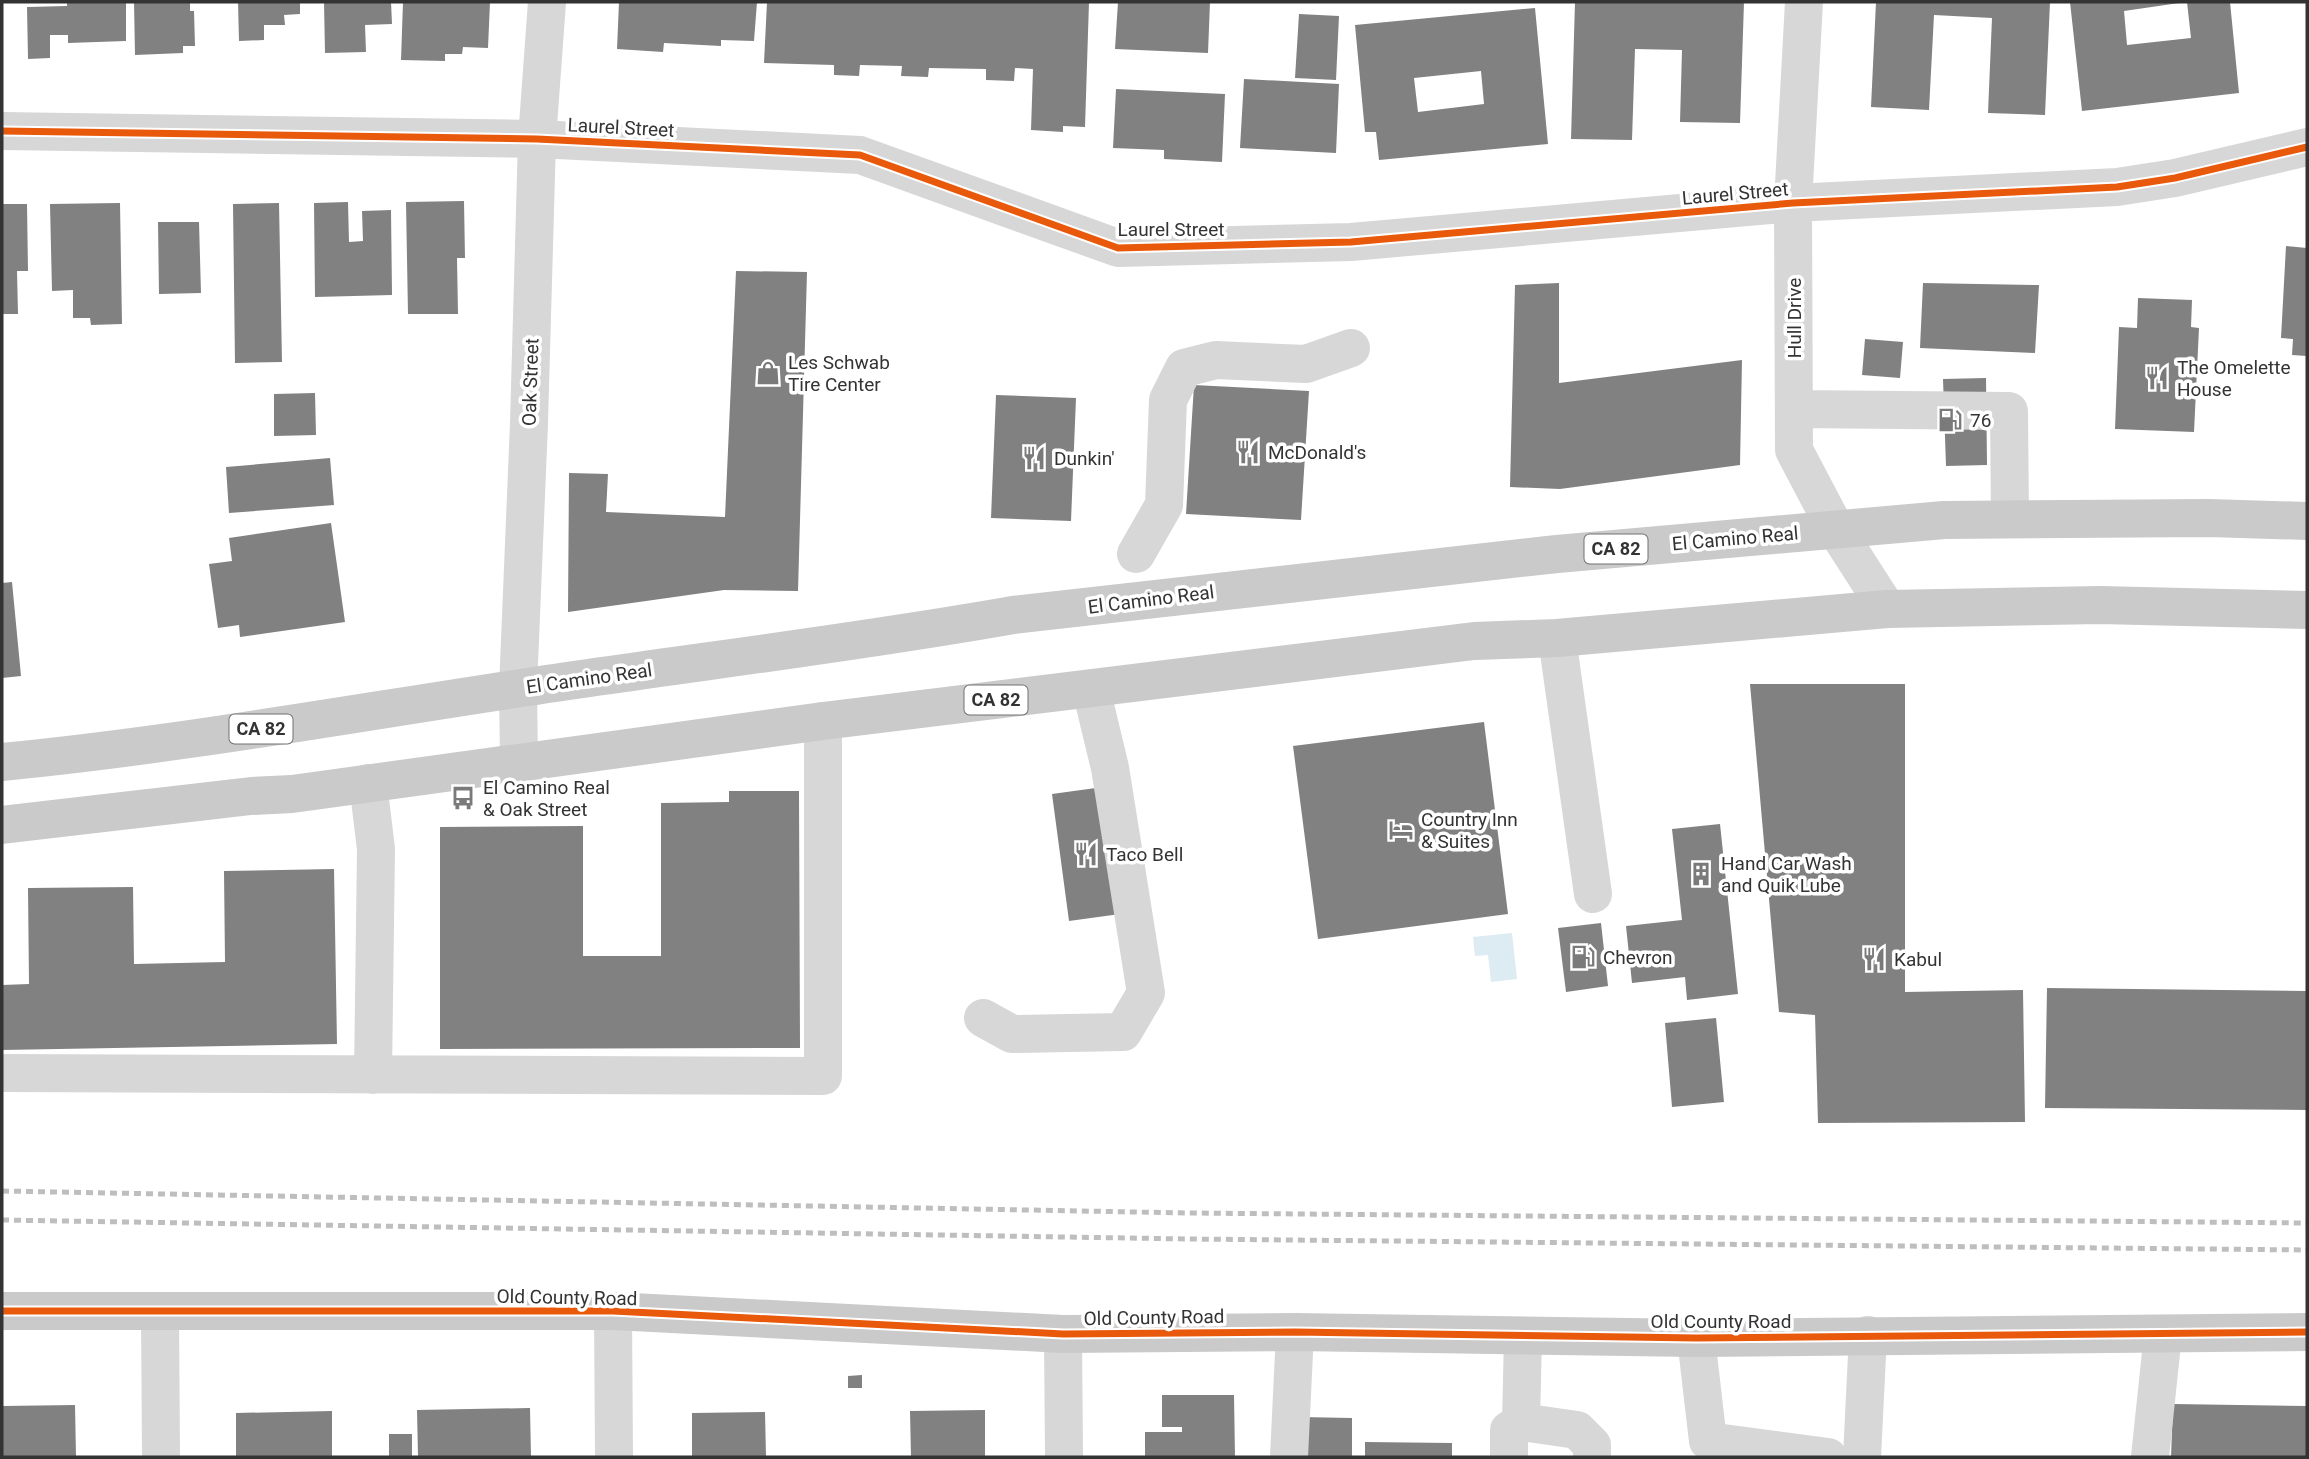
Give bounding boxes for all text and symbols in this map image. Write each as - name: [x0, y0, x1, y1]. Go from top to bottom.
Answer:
- street label: Laurel Street: [567, 113, 675, 142]
- street label: Laurel Street: [1681, 177, 1789, 210]
- street label: Laurel Street: [1118, 218, 1224, 241]
- street label: Hull Drive: [1783, 278, 1806, 358]
- street label: Oak Street: [517, 338, 544, 426]
- place label: Les Schwab Tire Center: [788, 351, 890, 396]
- place label: The Omelette House: [2177, 356, 2291, 401]
- shop icon: Les Schwab Tire Center: [754, 359, 782, 387]
- restaurant icon: The Omelette House: [2143, 364, 2171, 392]
- fuel station icon: 76: [1936, 406, 1964, 434]
- place label: 76: [1970, 409, 1991, 432]
- restaurant icon: McDonald's: [1234, 438, 1262, 466]
- place label: McDonald's: [1268, 441, 1366, 464]
- restaurant icon: Dunkin': [1020, 444, 1048, 472]
- place label: Dunkin': [1054, 447, 1115, 470]
- street label: El Camino Real: [1671, 522, 1799, 555]
- road number: CA 82: [1584, 534, 1648, 564]
- street label: El Camino Real: [1087, 580, 1215, 619]
- street label: El Camino Real: [525, 658, 654, 699]
- road number: CA 82: [964, 686, 1028, 714]
- road number: CA 82: [230, 714, 292, 744]
- place label: El Camino Real & Oak Street: [483, 776, 610, 821]
- bus stop icon: El Camino Real & Oak Street: [449, 784, 477, 812]
- place label: Country Inn & Suites: [1421, 808, 1518, 853]
- hotel icon: Country Inn & Suites: [1387, 816, 1415, 844]
- restaurant icon: Taco Bell: [1072, 840, 1100, 868]
- place label: Taco Bell: [1106, 843, 1183, 866]
- place label: Hand Car Wash and Quik Lube: [1721, 852, 1852, 897]
- building icon: Hand Car Wash and Quik Lube: [1687, 860, 1715, 888]
- fuel station icon: Chevron: [1569, 943, 1597, 971]
- restaurant icon: Kabul: [1860, 945, 1888, 973]
- place label: Chevron: [1603, 946, 1673, 969]
- place label: Kabul: [1894, 948, 1942, 971]
- street label: Old County Road: [496, 1285, 638, 1310]
- street label: Old County Road: [1083, 1305, 1225, 1330]
- street label: Old County Road: [1651, 1310, 1791, 1333]

